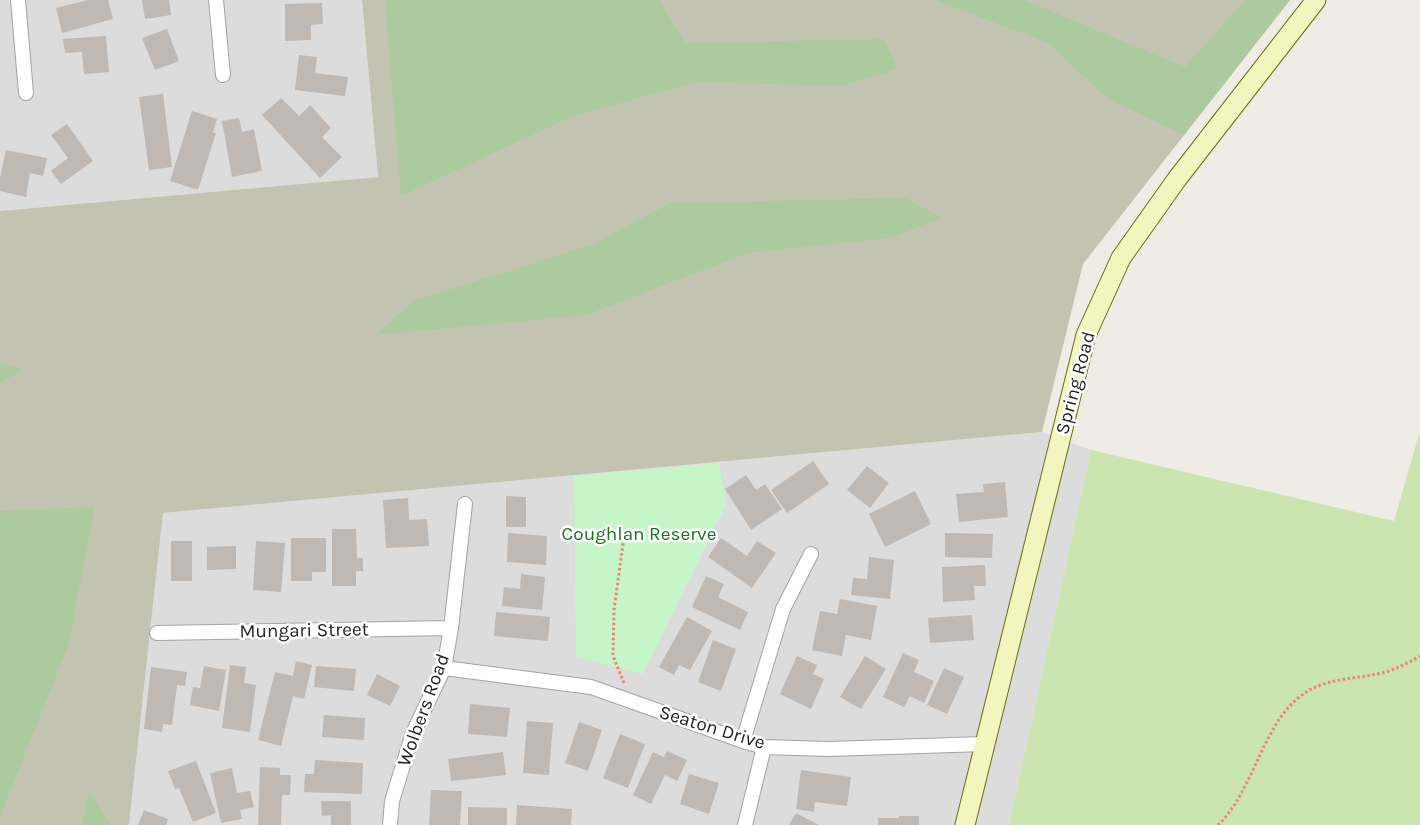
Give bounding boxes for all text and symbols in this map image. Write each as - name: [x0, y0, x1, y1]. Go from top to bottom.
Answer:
- street label: Spring Road: [1051, 329, 1101, 437]
- park label: Coughlan Reserve: [562, 524, 716, 546]
- street label: Mungari Street: [239, 618, 369, 644]
- street label: Wolbers Road: [393, 651, 455, 769]
- street label: Seaton Drive: [656, 701, 768, 755]

